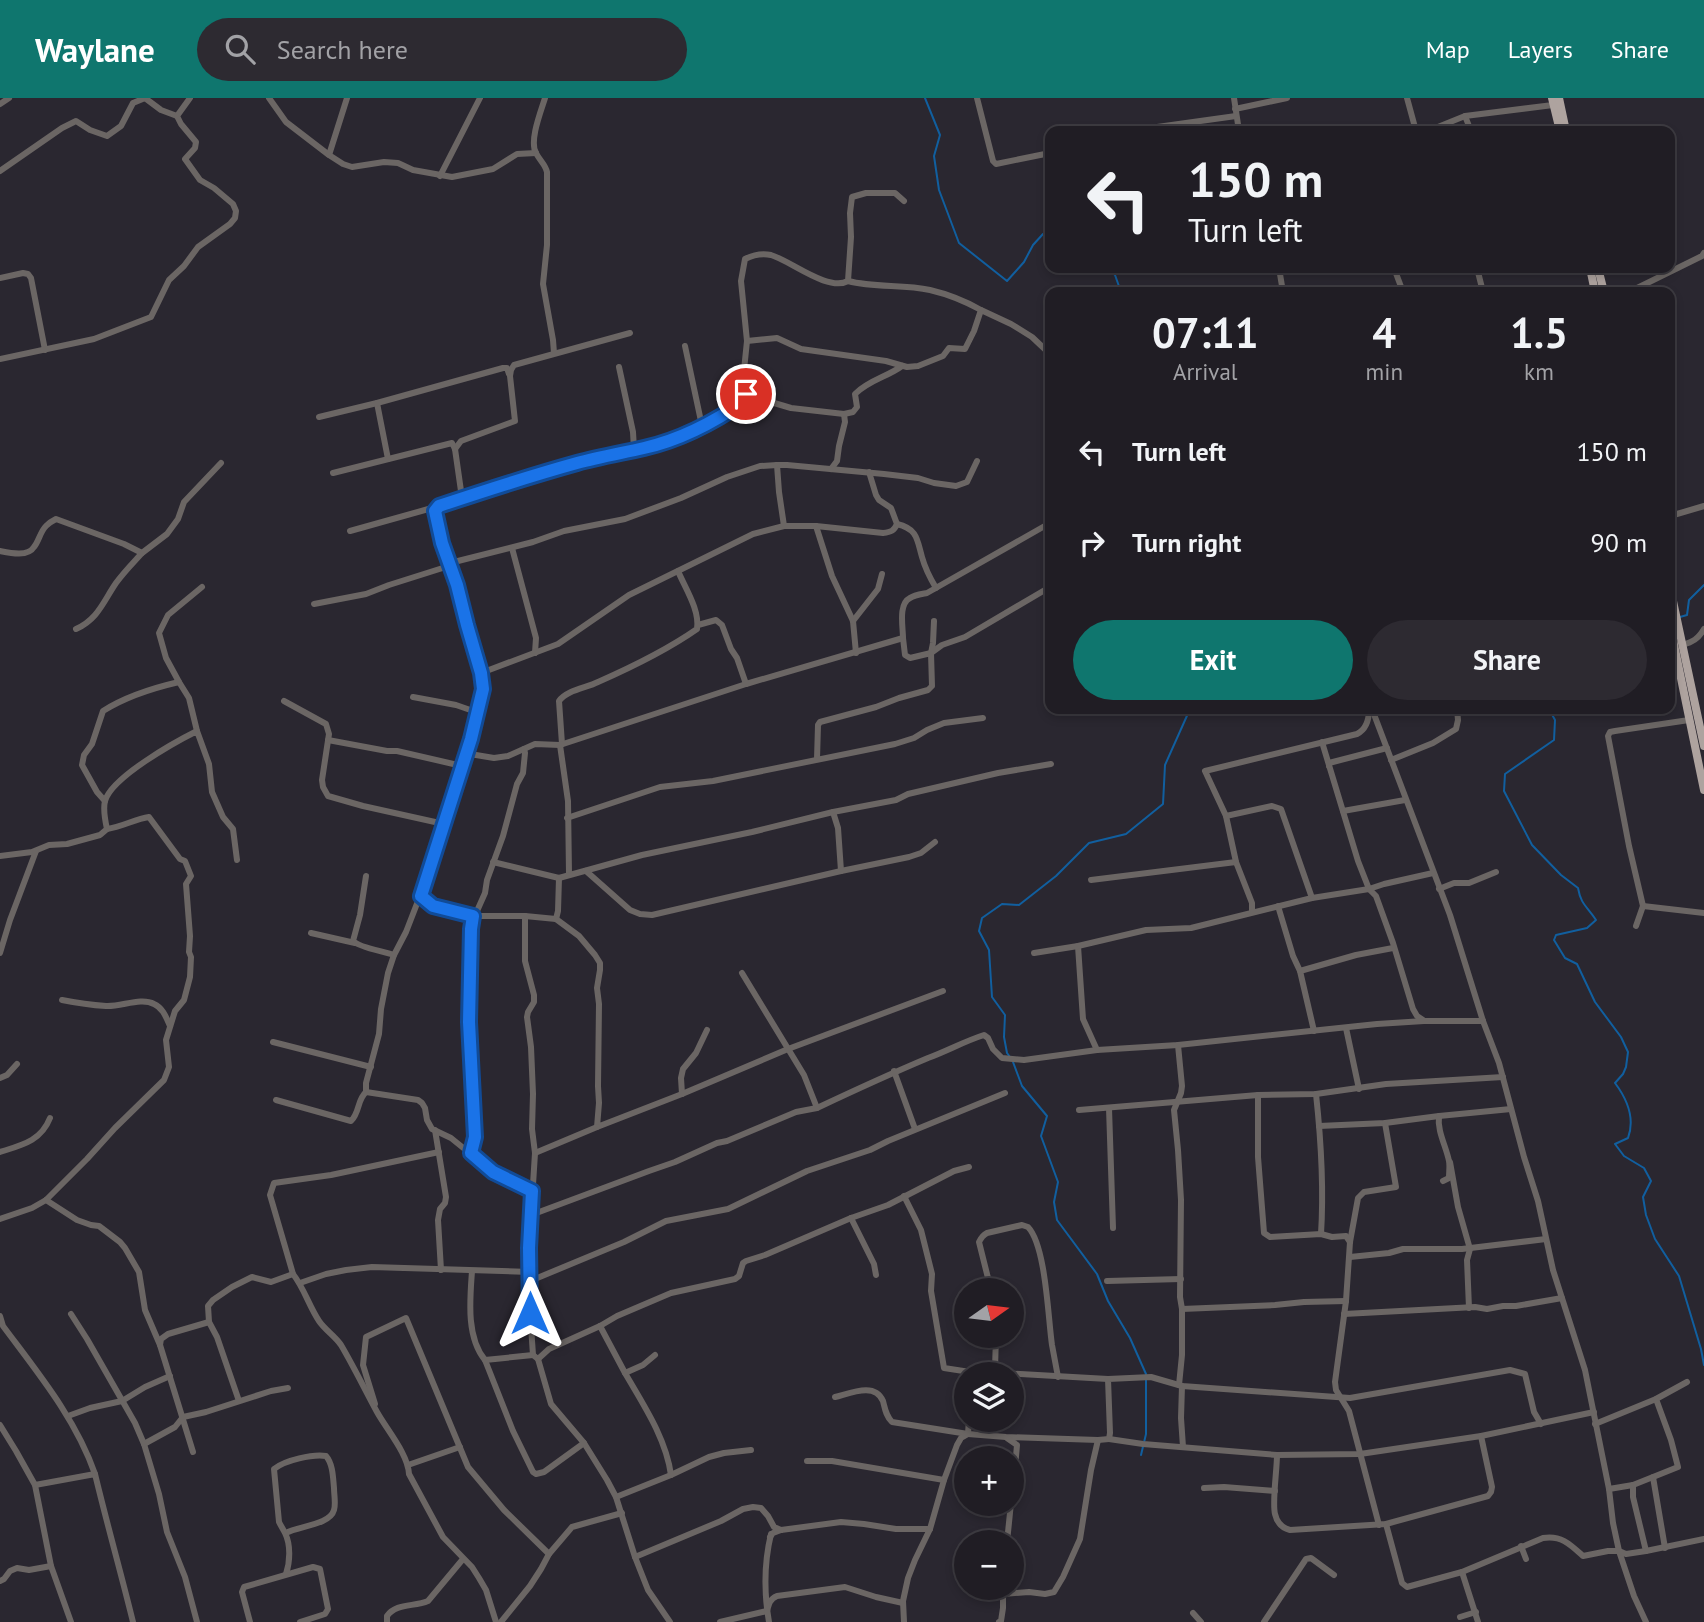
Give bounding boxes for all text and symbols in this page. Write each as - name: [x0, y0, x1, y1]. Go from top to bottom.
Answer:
- search box: [197, 18, 687, 81]
- text: Waylane: [35, 28, 155, 71]
- icon: search: [221, 30, 259, 68]
- text: Search here: [277, 33, 408, 66]
- text: Map: [1426, 34, 1470, 65]
- text: Layers: [1508, 34, 1573, 65]
- text: Share: [1611, 34, 1669, 65]
- text: 150 m: [1188, 147, 1323, 211]
- icon: left: [1073, 154, 1164, 245]
- text: Turn left: [1188, 209, 1303, 251]
- text: 07:11: [1152, 305, 1259, 360]
- text: 4: [1372, 305, 1396, 360]
- text: 1.5: [1510, 305, 1568, 360]
- text: Arrival: [1173, 357, 1238, 386]
- text: min: [1366, 357, 1403, 386]
- text: km: [1524, 357, 1554, 386]
- pin: [716, 364, 776, 424]
- icon: arrive: [727, 375, 765, 413]
- icon: left: [1073, 433, 1111, 471]
- text: Turn left: [1132, 435, 1226, 468]
- text: 150 m: [1576, 435, 1647, 468]
- icon: right: [1073, 524, 1111, 562]
- text: Turn right: [1132, 526, 1241, 559]
- text: 90 m: [1591, 526, 1647, 559]
- button: Exit: [1073, 620, 1353, 700]
- button: Share: [1367, 620, 1647, 700]
- position arrow: [493, 1276, 567, 1350]
- north arrow: [954, 1278, 1024, 1348]
- map controls: [954, 1278, 1024, 1600]
- button: layers: [954, 1362, 1024, 1432]
- button: +: [954, 1446, 1024, 1516]
- button: −: [954, 1530, 1024, 1600]

